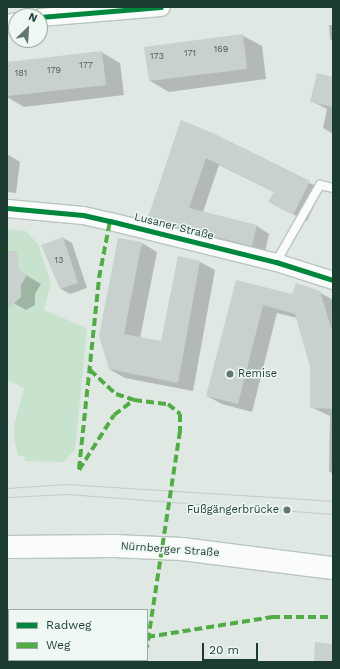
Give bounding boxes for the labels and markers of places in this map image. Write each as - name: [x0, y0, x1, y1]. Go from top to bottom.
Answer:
- place label: Remise: [238, 367, 277, 381]
- marker: Remise: [225, 369, 235, 379]
- place label: Fußgängerbrücke: [187, 503, 279, 517]
- marker: Fußgängerbrücke: [282, 505, 292, 515]

